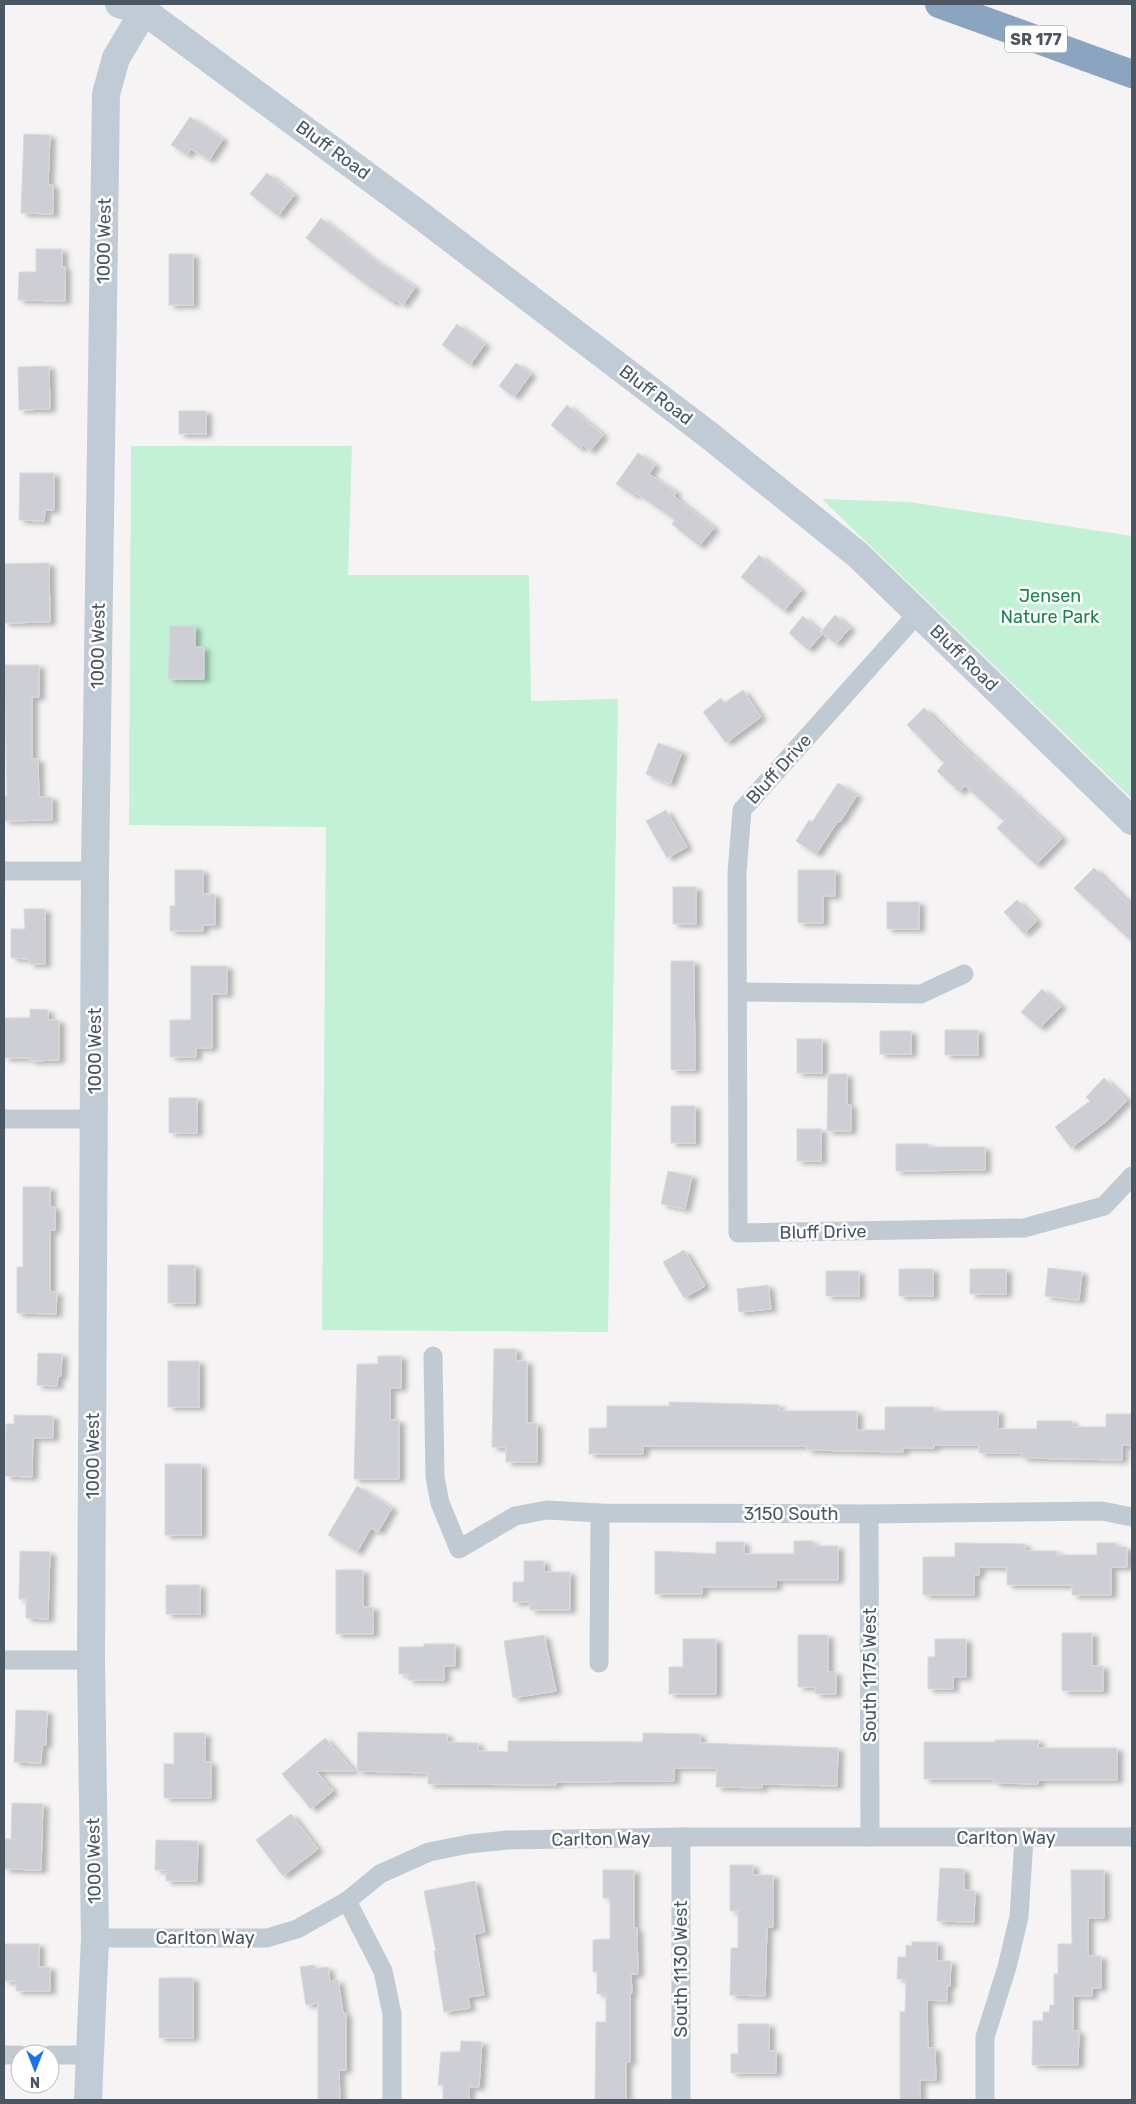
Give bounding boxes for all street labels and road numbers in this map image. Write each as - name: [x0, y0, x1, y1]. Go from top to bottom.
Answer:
- road number: SR 177: [1005, 26, 1067, 52]
- street label: Bluff Road: [292, 116, 374, 184]
- street label: 1000 West: [92, 198, 116, 284]
- street label: Bluff Road: [615, 360, 697, 430]
- street label: 1000 West: [86, 603, 110, 689]
- street label: Bluff Road: [925, 620, 1003, 696]
- street label: Bluff Drive: [742, 729, 816, 809]
- street label: 1000 West: [84, 1008, 106, 1094]
- street label: Bluff Drive: [779, 1220, 867, 1244]
- street label: 1000 West: [82, 1413, 104, 1499]
- street label: 3150 South: [743, 1503, 839, 1525]
- street label: South 1175 West: [859, 1608, 881, 1742]
- street label: 1000 West: [82, 1818, 106, 1904]
- street label: Carlton Way: [551, 1827, 651, 1851]
- street label: Carlton Way: [956, 1827, 1056, 1849]
- street label: South 1130 West: [670, 1901, 692, 2037]
- street label: Carlton Way: [155, 1927, 255, 1949]

